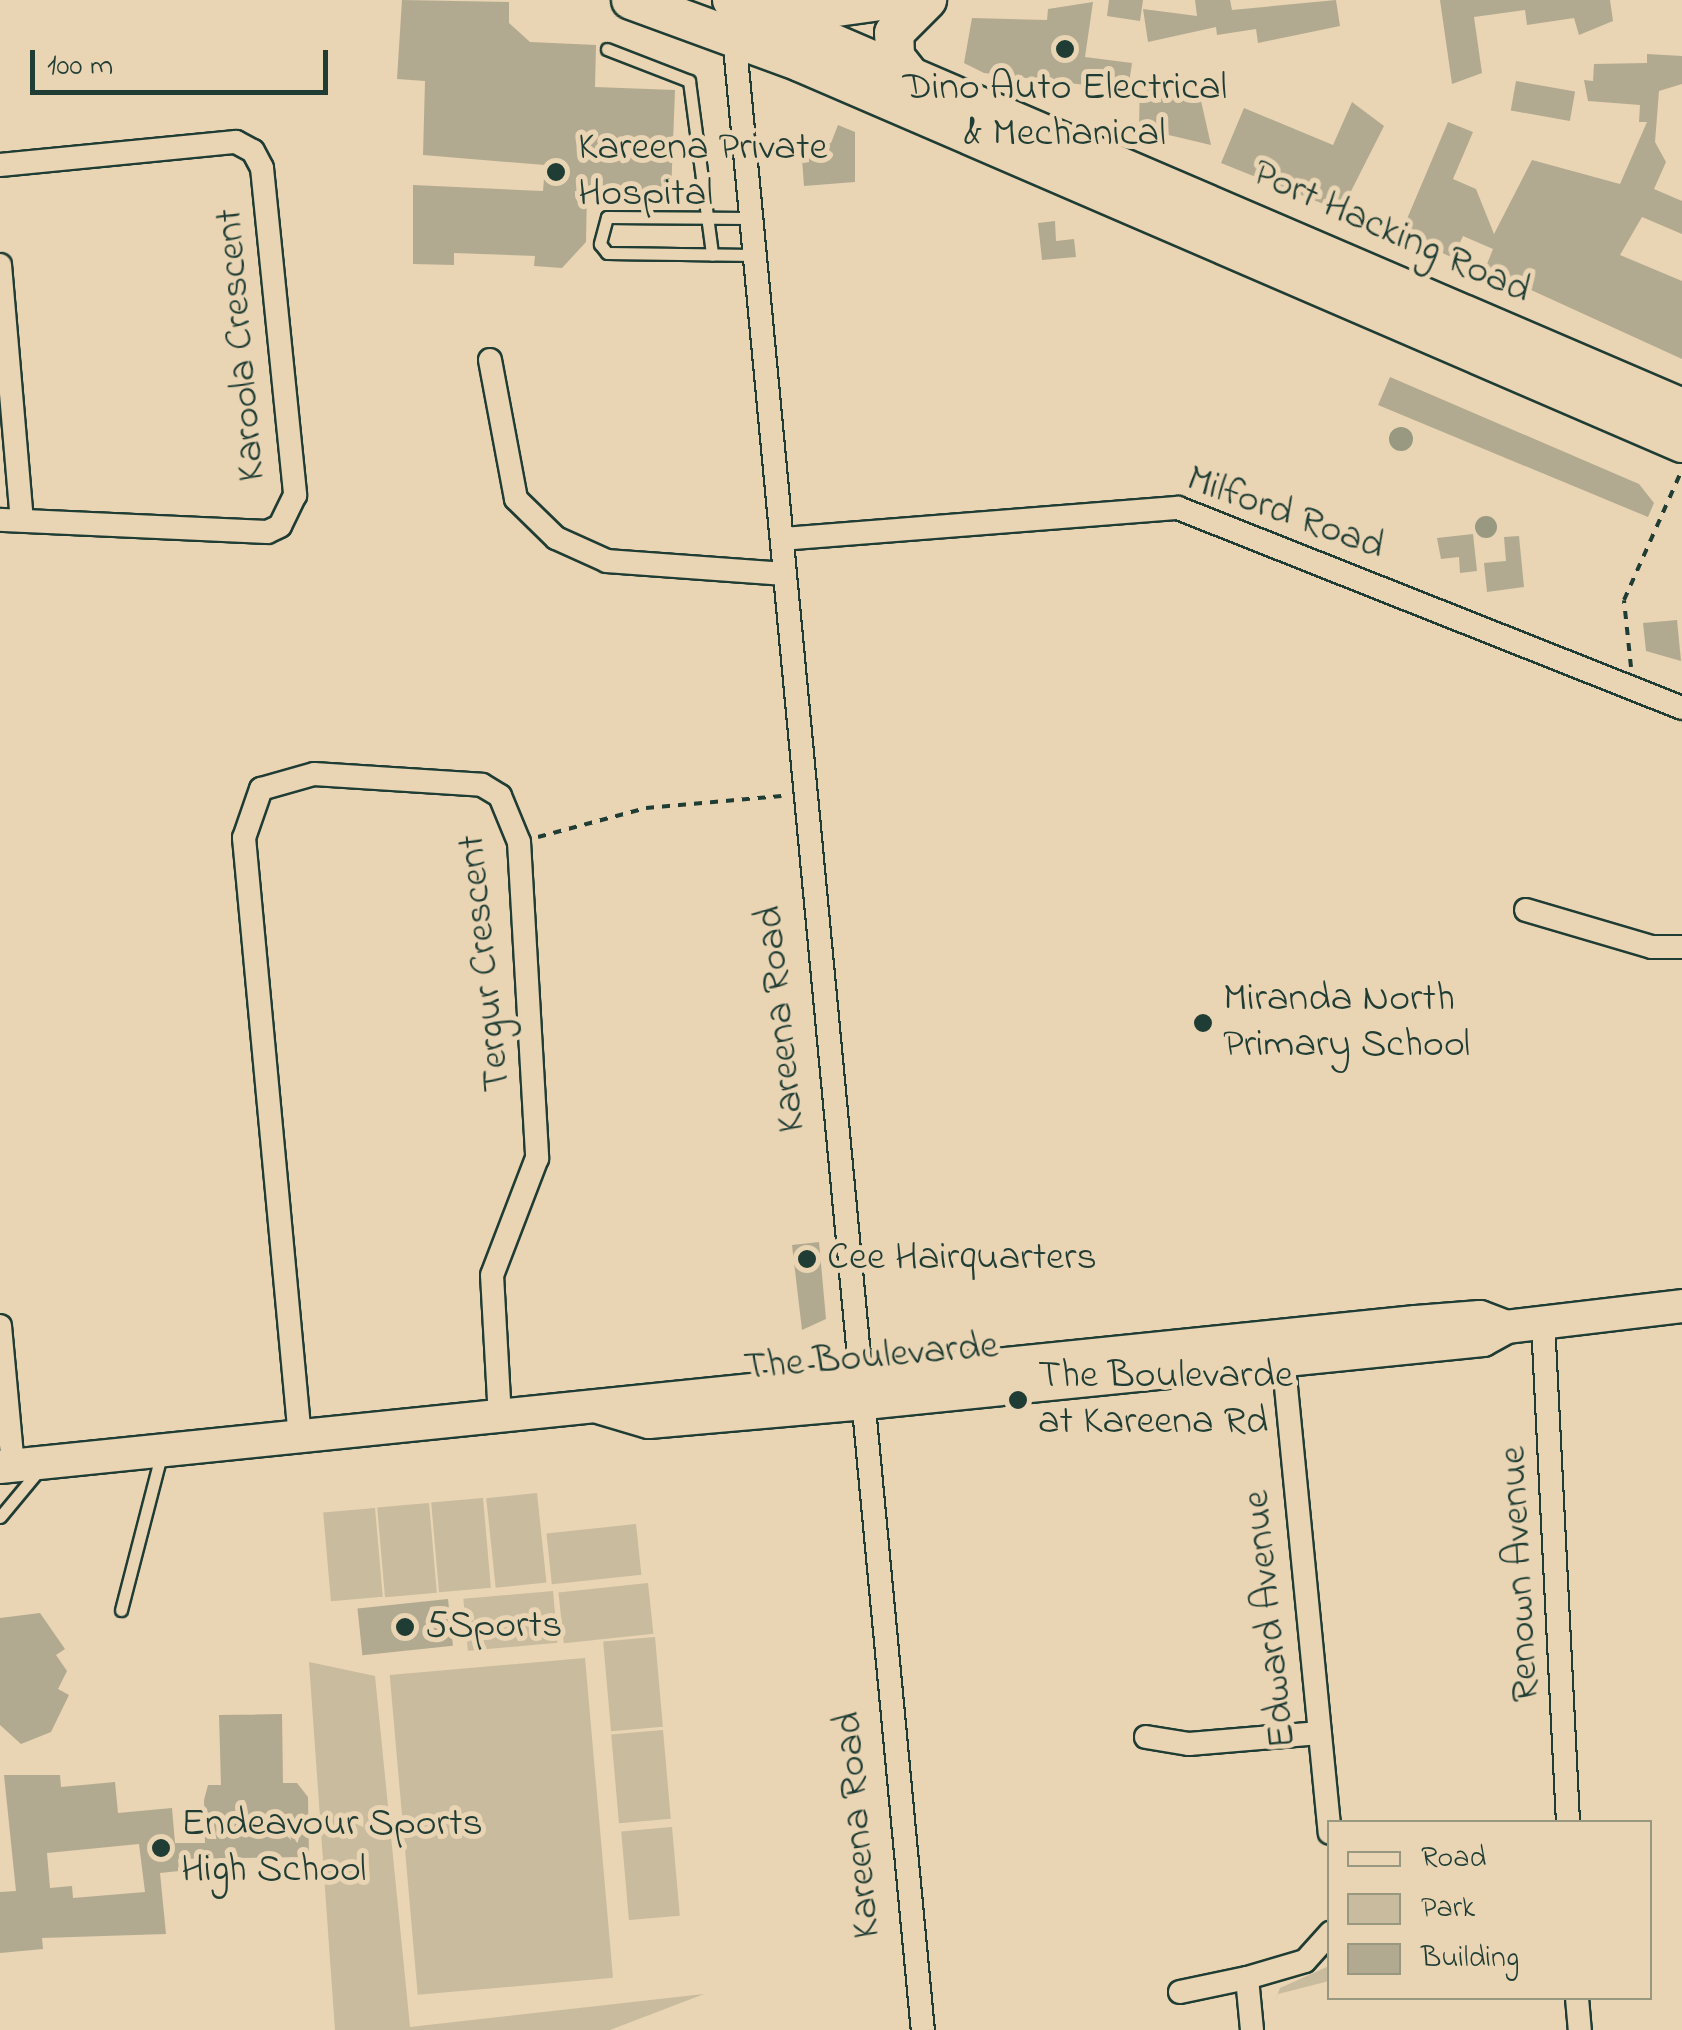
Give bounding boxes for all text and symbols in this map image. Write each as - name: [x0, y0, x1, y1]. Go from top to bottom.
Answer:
- scale bar: [35, 30, 332, 92]
- marker: Dino Auto Electrical & Mechanical: [1054, 38, 1076, 60]
- text: 100 m: [47, 45, 113, 89]
- place label: Dino Auto Electrical & Mechanical: [903, 65, 1227, 159]
- place label: Kareena Private Hospital: [578, 125, 827, 219]
- street label: Port Hacking Road: [1244, 150, 1538, 316]
- marker: Kareena Private Hospital: [543, 159, 569, 185]
- street label: Karoola Crescent: [206, 207, 278, 483]
- street label: Milford Road: [1180, 456, 1390, 572]
- street label: Tergur Crescent: [449, 832, 523, 1094]
- street label: Kareena Road: [746, 903, 818, 1135]
- place label: Miranda North Primary School: [1223, 976, 1470, 1070]
- marker: Miranda North Primary School: [1192, 1012, 1214, 1034]
- place label: Cee Hairquarters: [827, 1235, 1097, 1283]
- marker: Cee Hairquarters: [796, 1248, 818, 1270]
- street label: The Boulevarde: [742, 1323, 1000, 1393]
- place label: The Boulevarde at Kareena Rd: [1038, 1353, 1293, 1447]
- marker: The Boulevarde at Kareena Rd: [1007, 1389, 1029, 1411]
- street label: Renown Avenue: [1490, 1445, 1552, 1703]
- street label: Edward Avenue: [1234, 1488, 1308, 1750]
- place label: 5Sports: [425, 1603, 562, 1651]
- marker: 5Sports: [394, 1616, 416, 1638]
- street label: Kareena Road: [825, 1710, 893, 1940]
- place label: Endeavour Sports High School: [181, 1801, 483, 1895]
- legend: [1327, 1820, 1652, 2000]
- marker: Endeavour Sports High School: [150, 1837, 172, 1859]
- text: Road: [1421, 1837, 1486, 1881]
- text: Park: [1421, 1887, 1475, 1931]
- text: Building: [1421, 1937, 1519, 1981]

